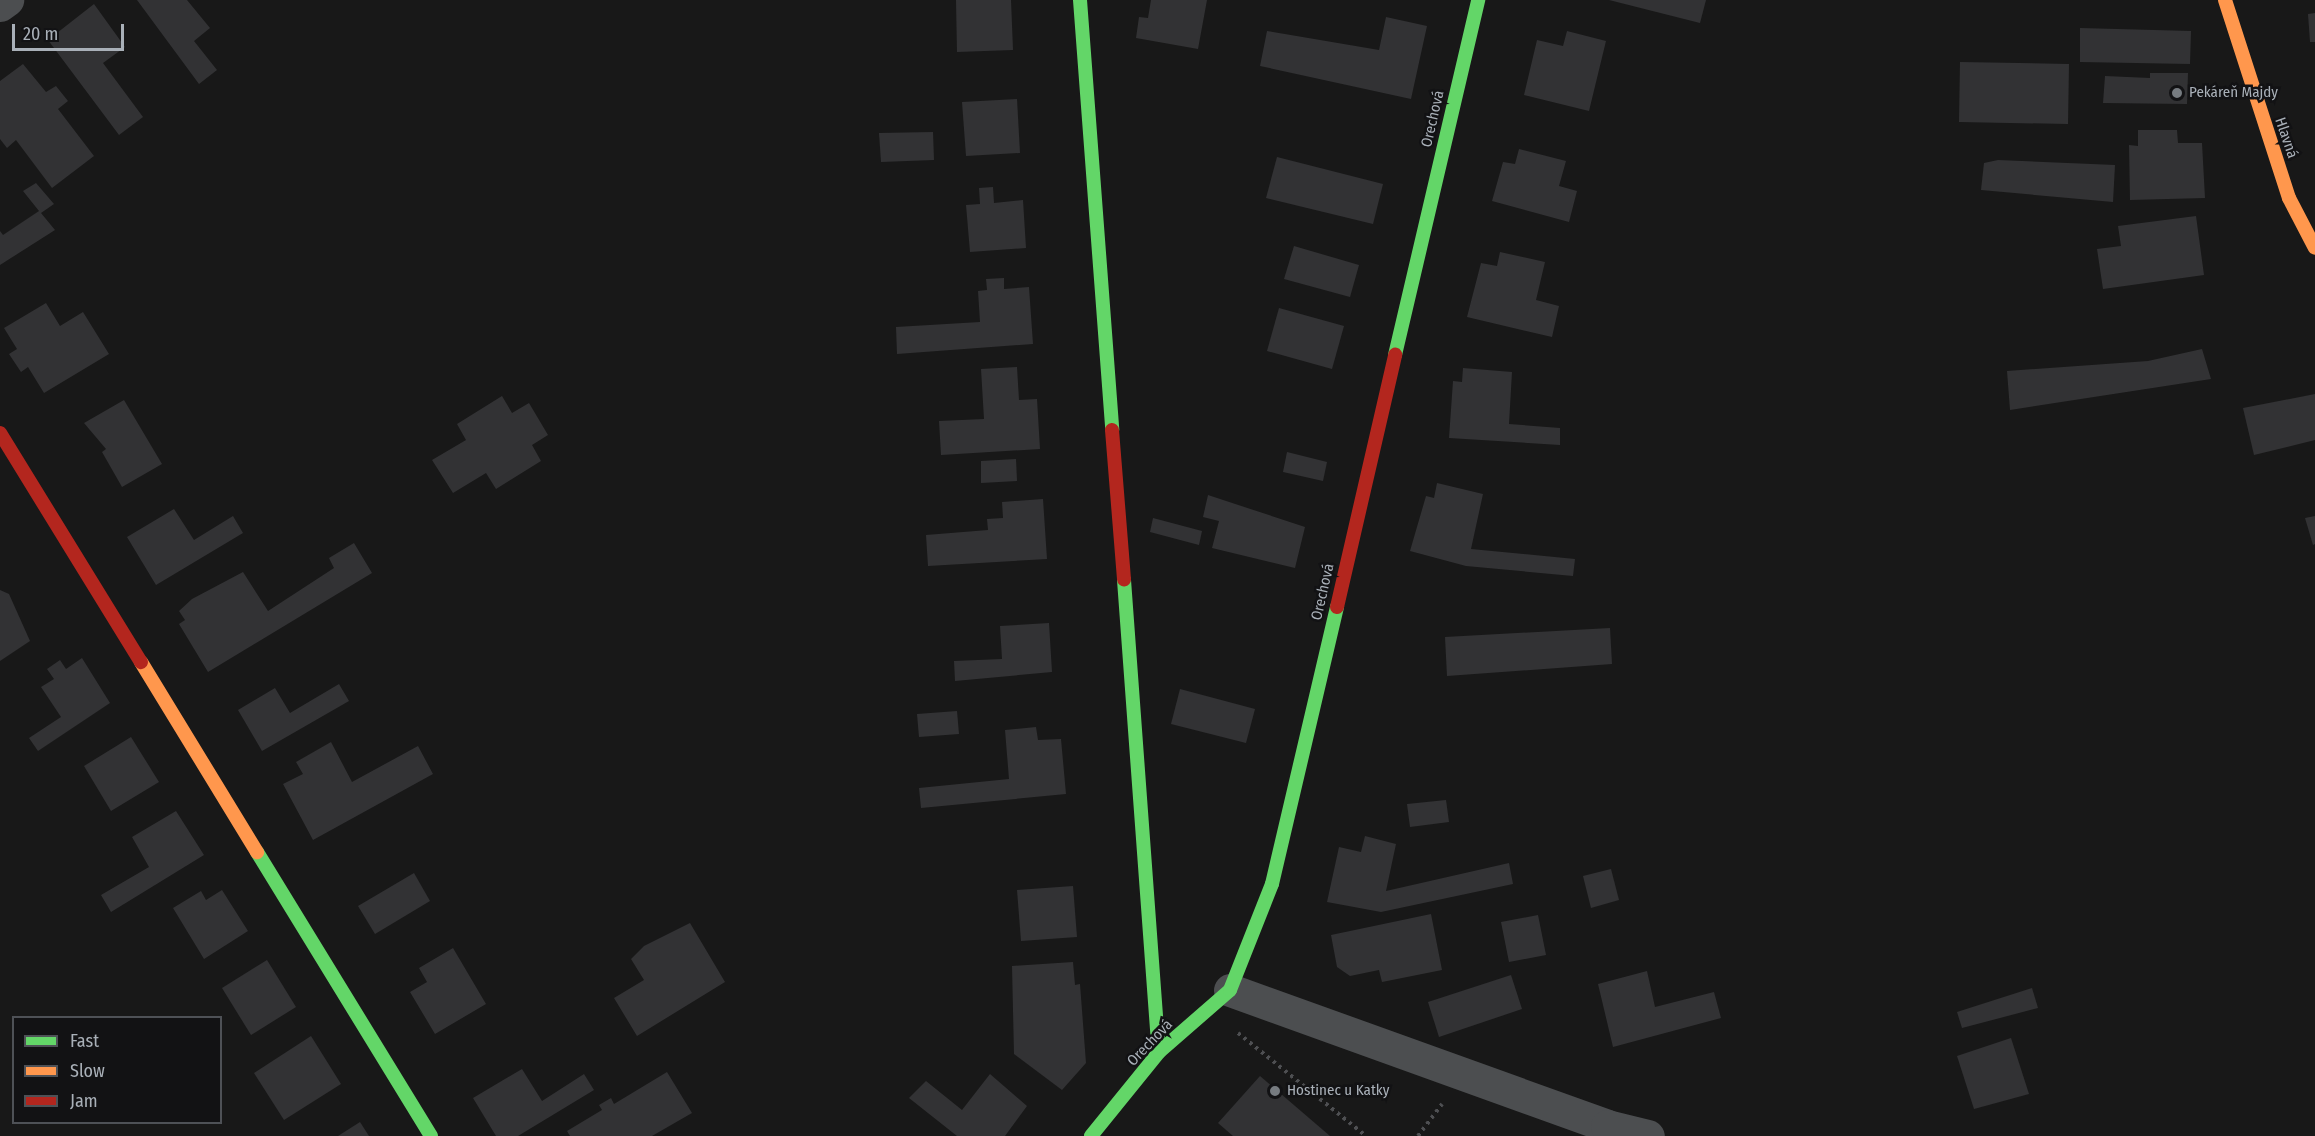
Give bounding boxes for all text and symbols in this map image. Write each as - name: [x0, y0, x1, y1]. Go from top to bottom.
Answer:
- scale bar: [15, 12, 128, 50]
- text: 20 m: [23, 23, 58, 45]
- place label: Pekáreň Majdy: [2189, 84, 2278, 102]
- marker: Pekáreň Majdy: [2170, 86, 2184, 100]
- street label: Orechová: [1418, 89, 1448, 149]
- street label: Hlavná: [2271, 115, 2301, 161]
- street label: Orechová: [1308, 562, 1338, 622]
- legend: [12, 1016, 222, 1124]
- street label: Orechová: [1124, 1016, 1176, 1070]
- text: Fast: [70, 1030, 99, 1052]
- text: Slow: [70, 1060, 105, 1082]
- place label: Hostinec u Katky: [1287, 1082, 1389, 1100]
- marker: Hostinec u Katky: [1268, 1084, 1282, 1098]
- text: Jam: [70, 1090, 98, 1112]

